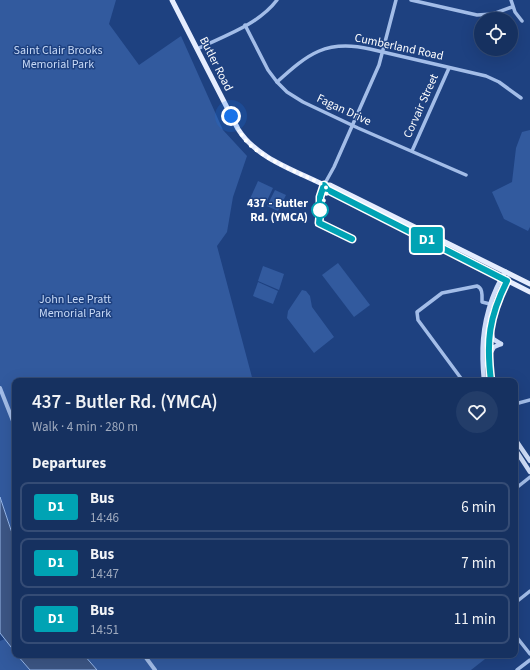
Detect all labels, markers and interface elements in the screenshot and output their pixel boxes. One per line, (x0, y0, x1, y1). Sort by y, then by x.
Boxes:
map controls (474, 12, 518, 56)
button: locate (474, 12, 518, 56)
street label: Cumberland Road (353, 29, 445, 65)
street label: Butler Road (195, 34, 237, 94)
park label: Saint Clair Brooks Memorial Park (14, 42, 102, 73)
street label: Corvair Street (399, 71, 443, 141)
street label: Fagan Drive (314, 90, 374, 130)
your location (221, 106, 241, 126)
place label: 437 - Butler Rd. (YMCA) (247, 195, 308, 226)
marker: 437 - Butler Rd. (YMCA) (311, 201, 329, 219)
line badge: D1 (409, 227, 445, 253)
text: D1 (419, 230, 435, 250)
park label: John Lee Pratt Memorial Park (39, 291, 111, 322)
text: 437 - Butler Rd. (YMCA) (32, 389, 218, 416)
button: heart (456, 391, 498, 433)
text: Walk · 4 min · 280 m (32, 418, 138, 436)
text: Departures (32, 453, 106, 474)
text: Bus (90, 488, 114, 509)
text: D1 (48, 497, 64, 517)
text: 6 min (461, 497, 496, 518)
text: 14:46 (90, 509, 119, 527)
text: Bus (90, 544, 114, 565)
text: D1 (48, 553, 64, 573)
text: 7 min (461, 553, 496, 574)
text: 14:47 (90, 565, 119, 583)
text: Bus (90, 600, 114, 621)
text: D1 (48, 609, 64, 629)
text: 11 min (454, 609, 496, 630)
text: 14:51 (90, 621, 119, 639)

